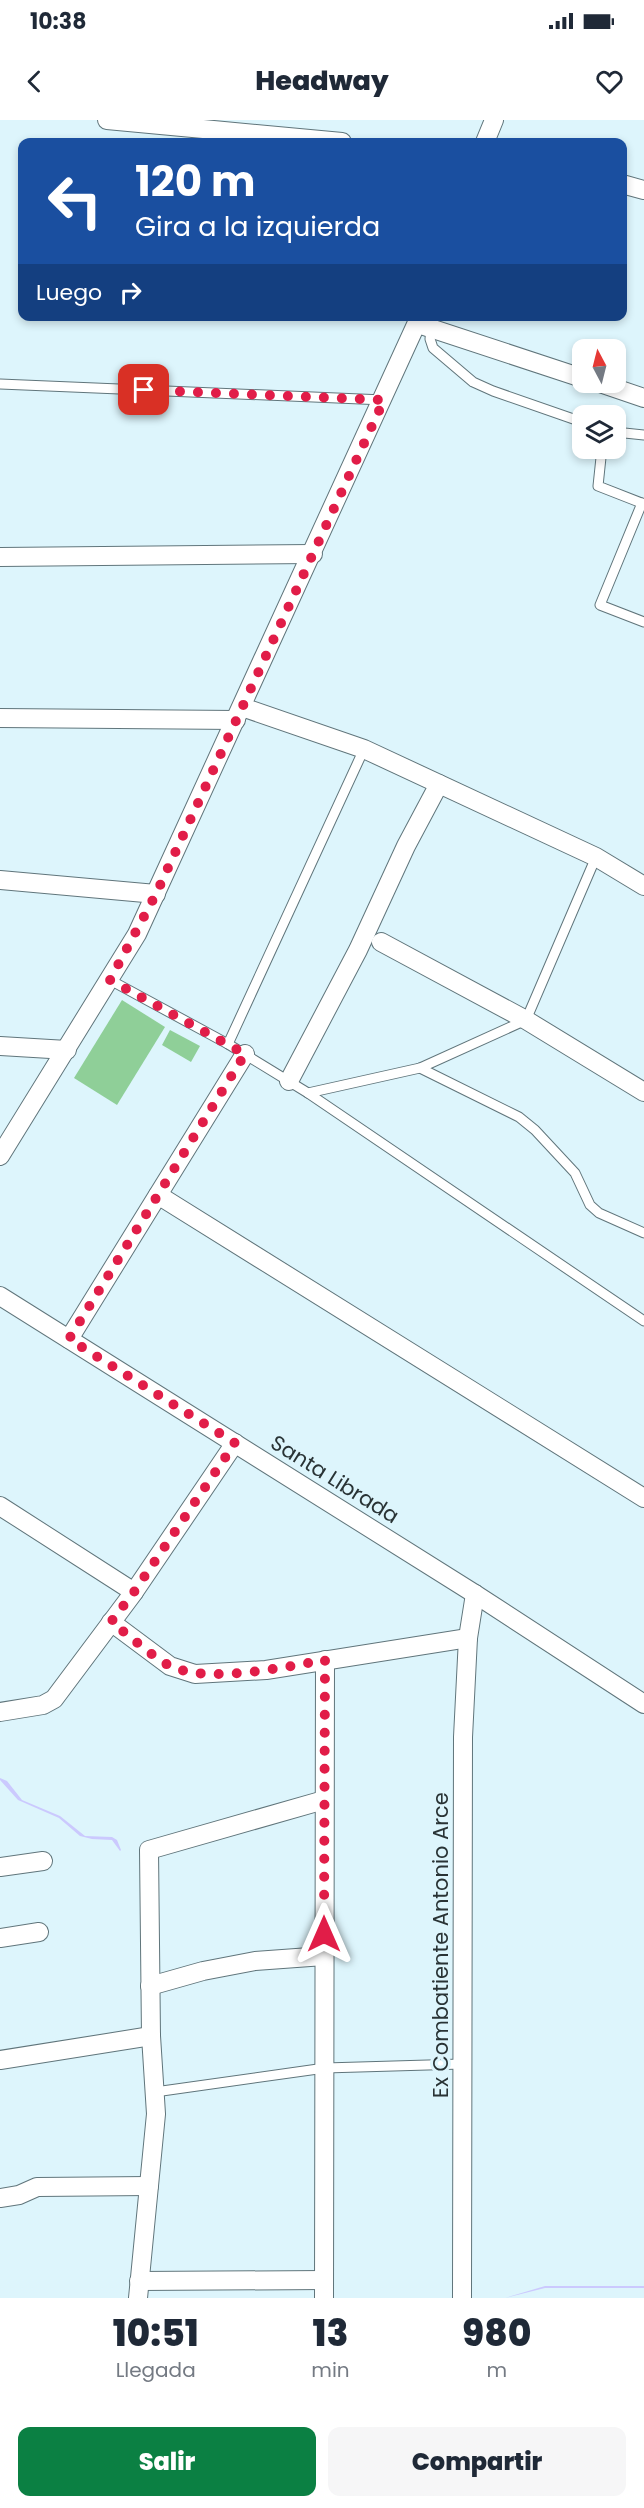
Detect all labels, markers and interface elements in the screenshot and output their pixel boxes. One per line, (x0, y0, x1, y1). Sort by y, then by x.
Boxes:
text: 10:38 (30, 6, 86, 37)
text: Headway (255, 62, 389, 99)
icon: back (18, 65, 51, 98)
icon: heart (593, 65, 626, 98)
text: 120 m (135, 152, 256, 211)
icon: left (36, 162, 114, 240)
text: Gira a la izquierda (135, 208, 380, 245)
icon: right (114, 276, 147, 309)
text: Luego (36, 277, 102, 308)
north arrow (572, 339, 626, 393)
map controls (572, 339, 626, 459)
pin (118, 364, 169, 415)
icon: arrive (127, 373, 160, 406)
button: layers (572, 405, 626, 459)
street label: Santa Librada (265, 1428, 405, 1530)
street label: Ex Combatiente Antonio Arce (426, 1792, 455, 2098)
position arrow (292, 1902, 356, 1966)
text: 10:51 (113, 2308, 199, 2359)
text: 13 (313, 2308, 348, 2359)
text: 980 (462, 2308, 531, 2359)
text: Llegada (116, 2356, 196, 2384)
text: min (311, 2356, 350, 2384)
text: m (487, 2356, 507, 2384)
button: Salir (18, 2427, 316, 2496)
button: Compartir (328, 2427, 626, 2496)

